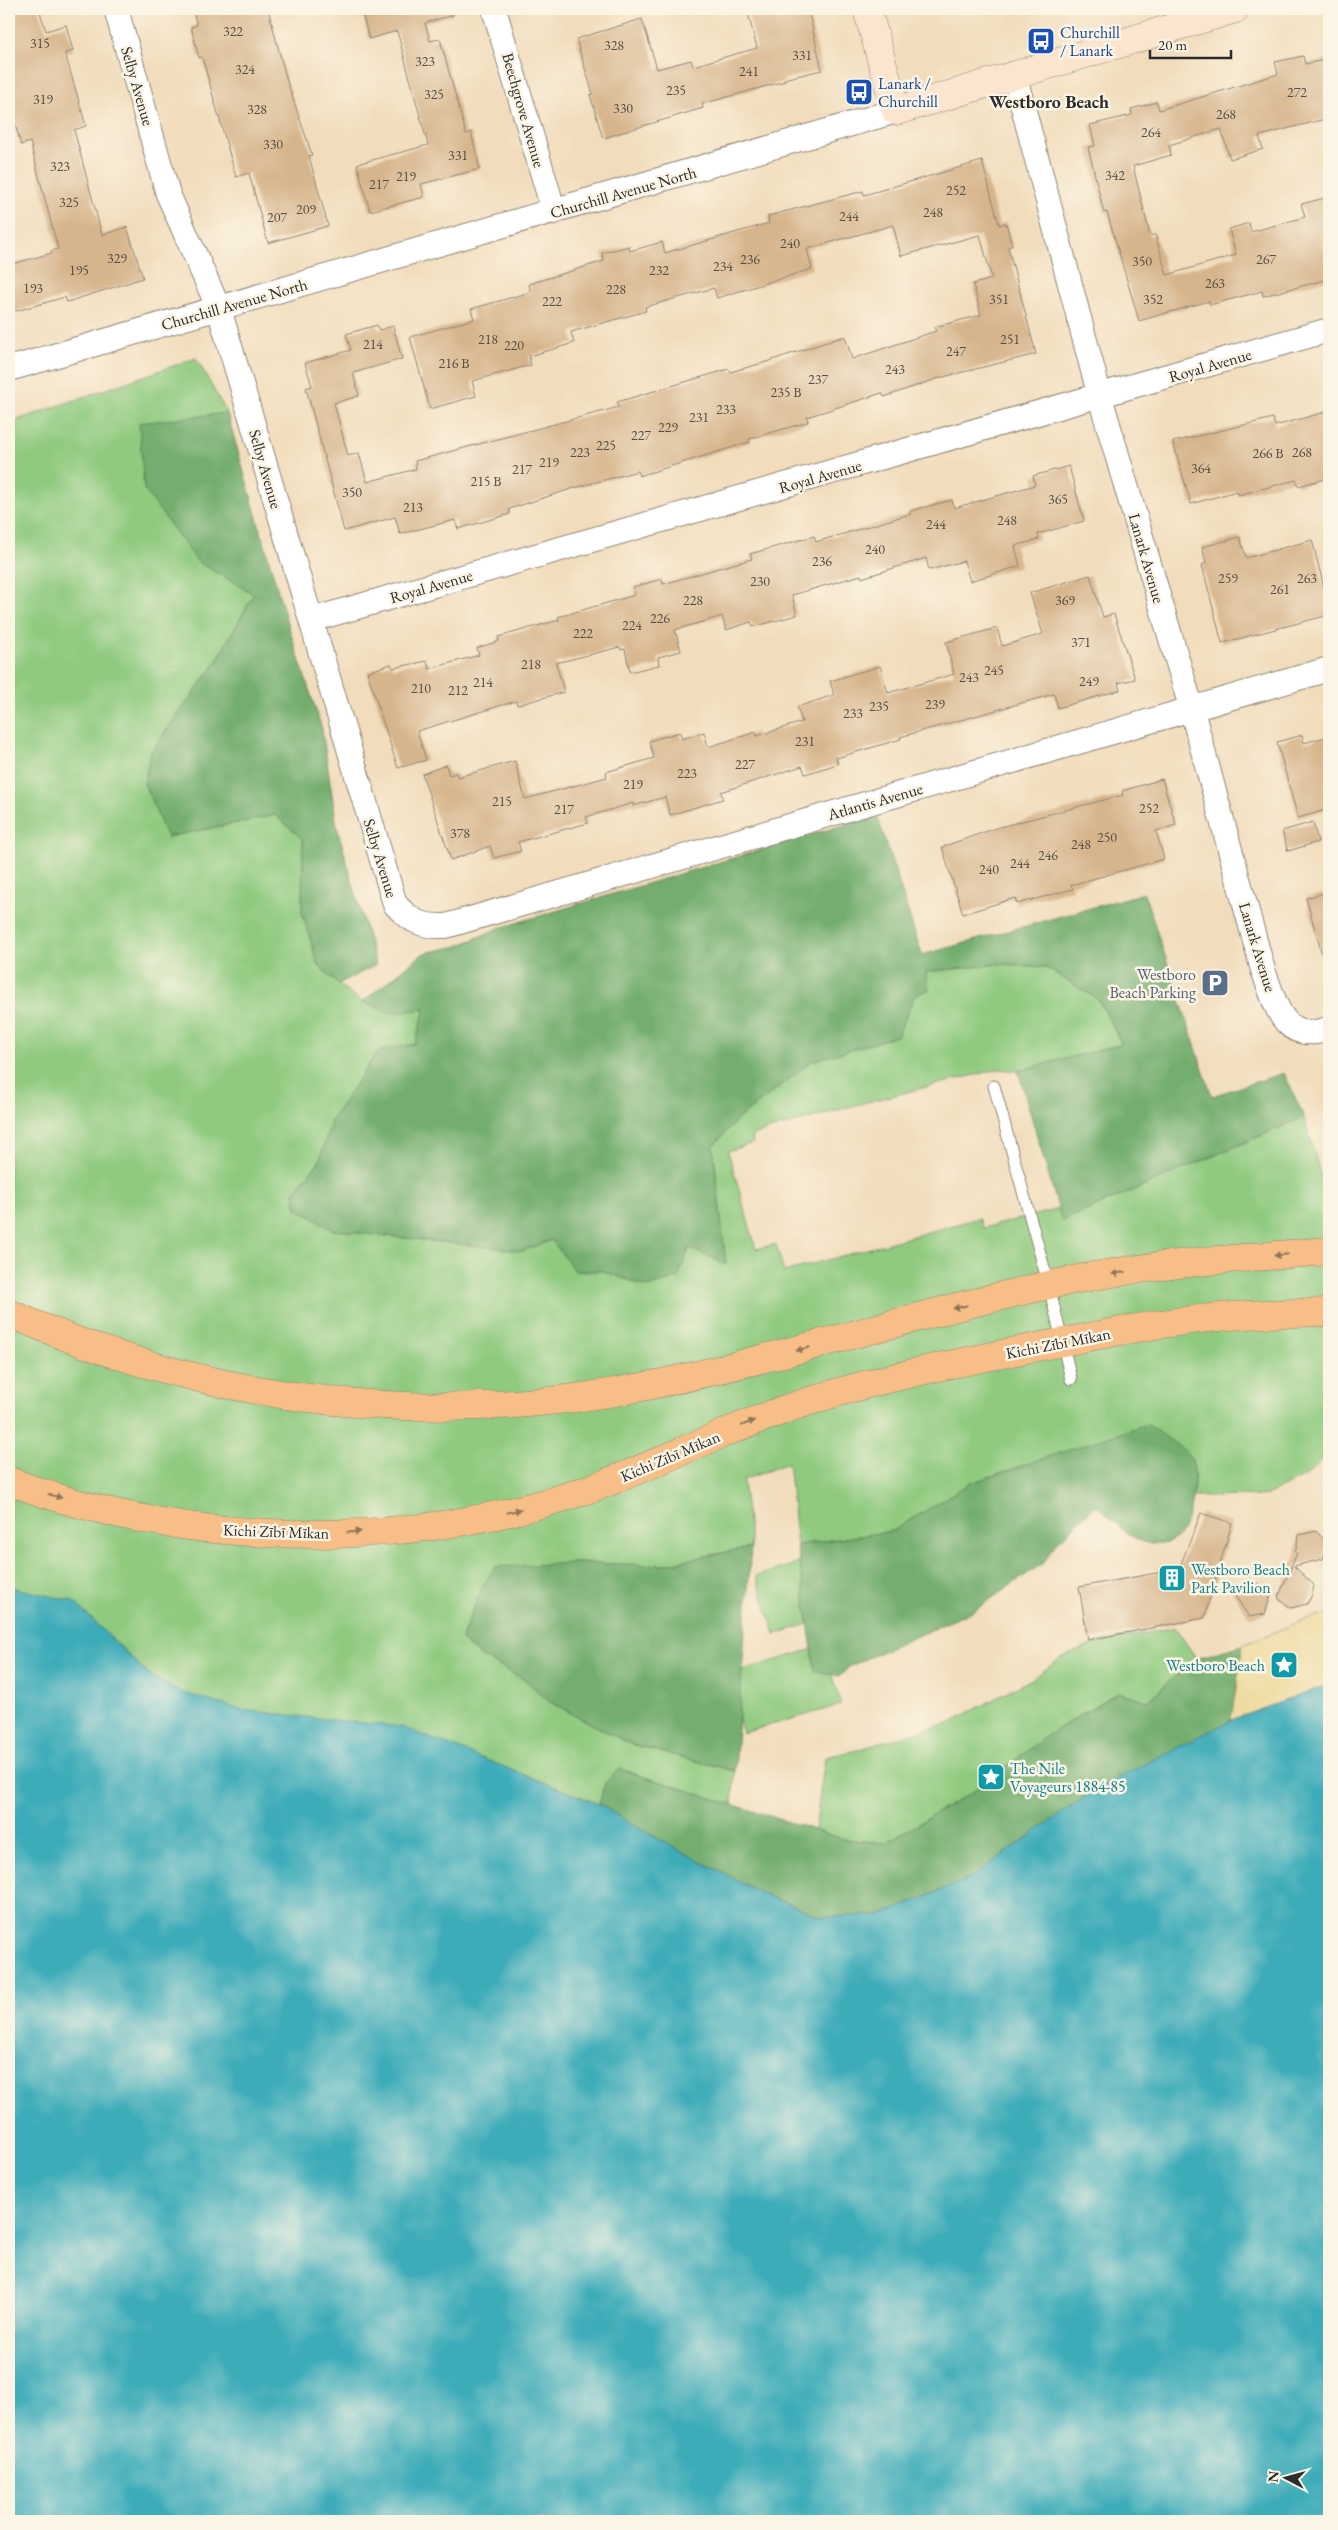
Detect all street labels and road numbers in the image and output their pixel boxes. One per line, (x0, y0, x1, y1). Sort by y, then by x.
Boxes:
street label: Selby Avenue (116, 44, 159, 128)
street label: Beechgrove Avenue (497, 50, 550, 170)
street label: Churchill Avenue North (548, 162, 699, 223)
street label: Churchill Avenue North (159, 274, 310, 335)
street label: Royal Avenue (1166, 344, 1254, 387)
street label: Selby Avenue (244, 427, 287, 511)
street label: Royal Avenue (776, 455, 864, 498)
street label: Lanark Avenue (1124, 511, 1169, 606)
street label: Royal Avenue (387, 565, 475, 608)
street label: Atlantis Avenue (824, 778, 925, 825)
street label: Selby Avenue (359, 816, 402, 900)
street label: Lanark Avenue (1234, 900, 1281, 994)
street label: Kichi Zībī Mīkan (1004, 1323, 1113, 1364)
street label: Kichi Zībī Mīkan (617, 1426, 724, 1487)
street label: Kichi Zībī Mīkan (223, 1519, 330, 1544)

